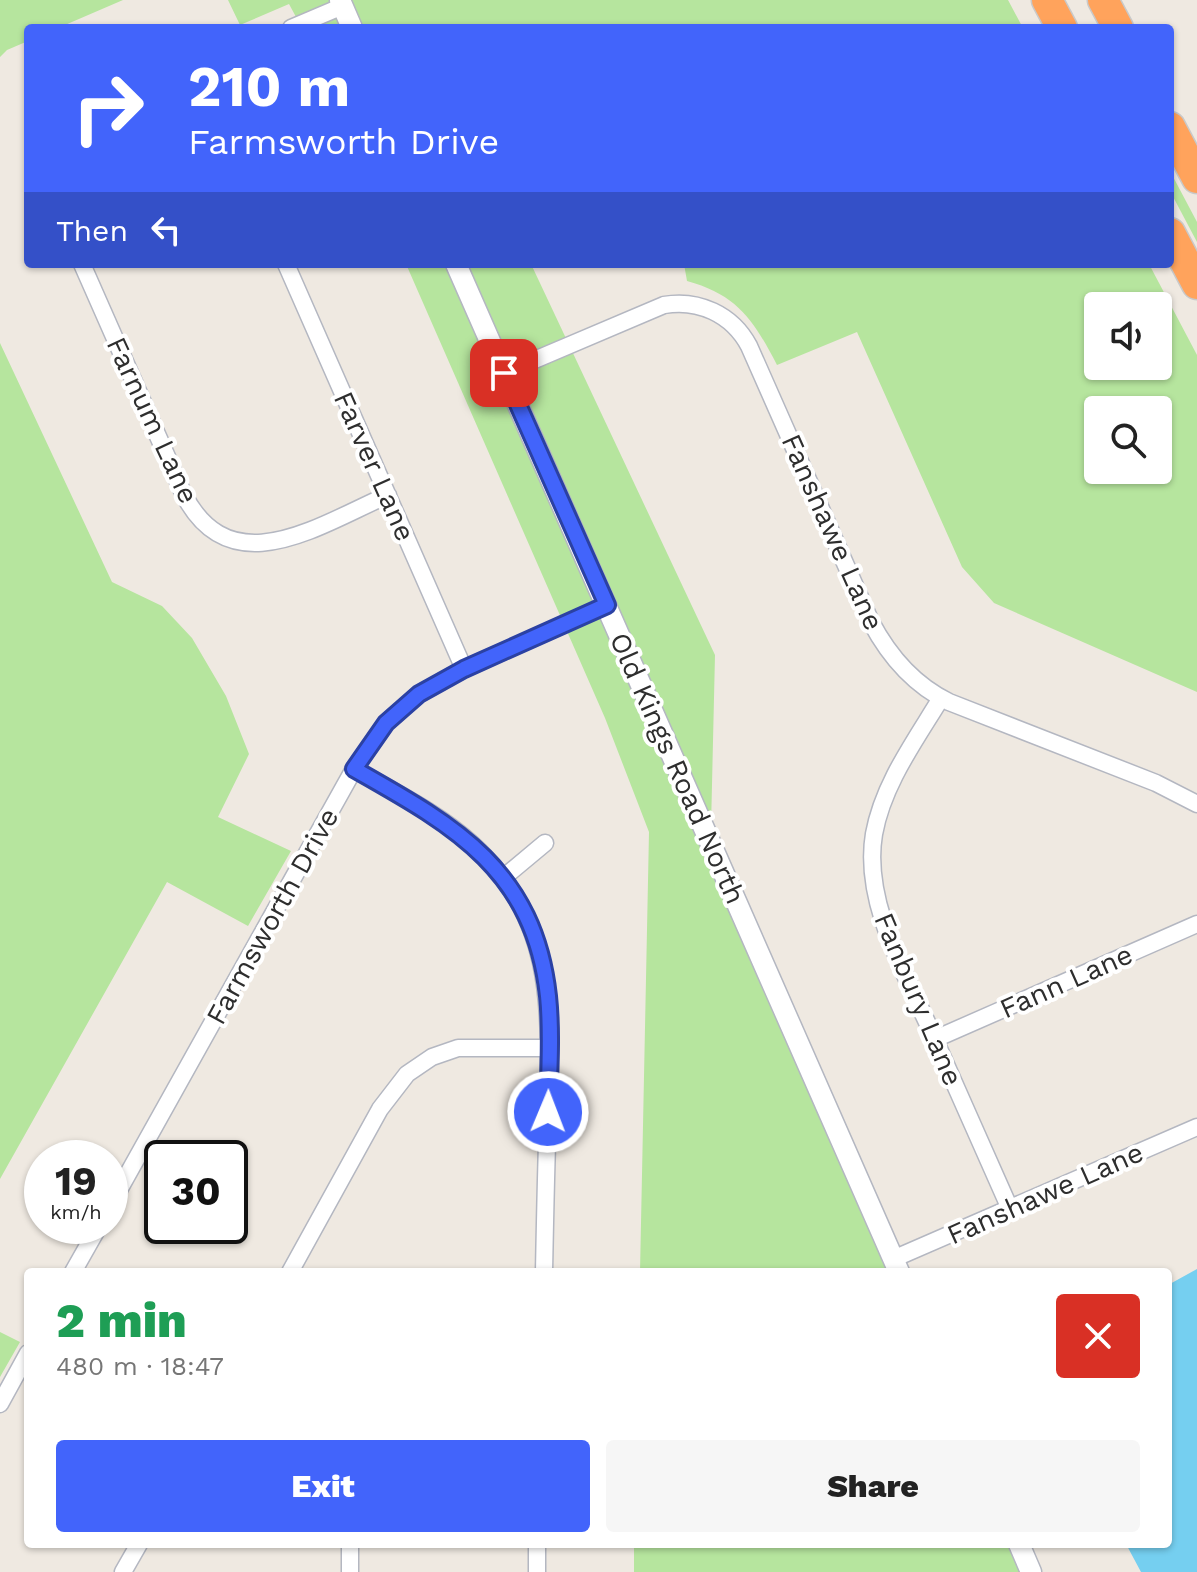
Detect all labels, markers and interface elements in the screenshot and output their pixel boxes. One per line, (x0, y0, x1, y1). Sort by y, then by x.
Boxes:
text: 210 m (188, 54, 350, 120)
icon: right (56, 56, 160, 160)
text: Farmsworth Drive (188, 121, 499, 163)
icon: left (144, 208, 188, 252)
text: Then (56, 213, 128, 248)
map controls (1084, 292, 1172, 484)
button: sound (1084, 292, 1172, 380)
street label: Farnum Lane (100, 332, 206, 509)
pin (470, 339, 538, 407)
icon: arrive (482, 351, 526, 395)
street label: Farver Lane (327, 386, 422, 546)
button: search (1084, 396, 1172, 484)
street label: Fanshawe Lane (775, 429, 891, 635)
street label: Old Kings Road North (603, 627, 752, 909)
street label: Farmsworth Drive (199, 802, 346, 1030)
street label: Fanbury Lane (867, 908, 970, 1091)
street label: Fann Lane (995, 938, 1138, 1025)
position arrow (506, 1070, 590, 1154)
street label: Fanshawe Lane (942, 1135, 1148, 1251)
speed limit sign: 30 (144, 1140, 248, 1244)
text: 19 (55, 1158, 97, 1205)
text: km/h (50, 1200, 102, 1224)
text: 2 min (56, 1292, 187, 1349)
button: close (1056, 1294, 1140, 1378)
text: 480 m · 18:47 (56, 1351, 224, 1381)
button: Exit (56, 1440, 590, 1532)
button: Share (606, 1440, 1140, 1532)

